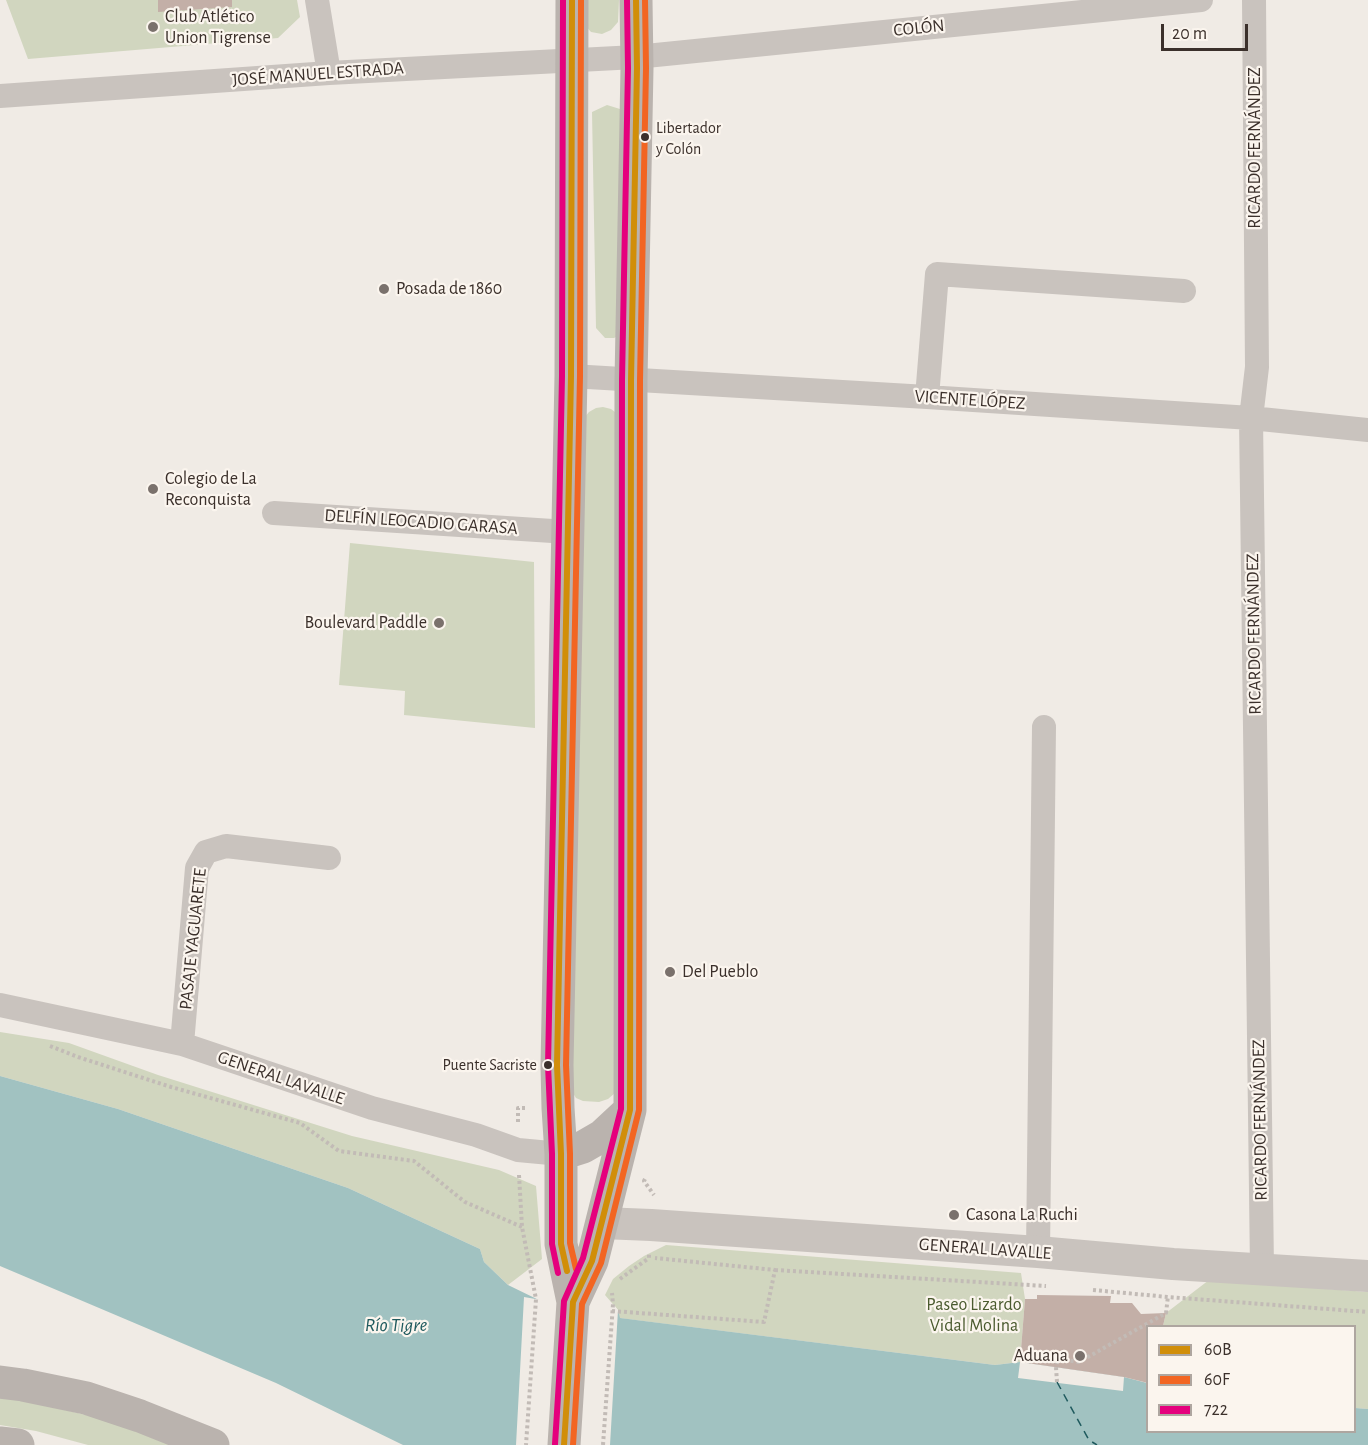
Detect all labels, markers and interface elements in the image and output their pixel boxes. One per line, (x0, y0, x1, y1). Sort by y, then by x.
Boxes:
place label: Club Atlético Union Tigrense (165, 6, 271, 48)
scale bar (1164, 12, 1251, 50)
street label: COLÓN (892, 15, 946, 41)
marker: Club Atlético Union Tigrense (146, 20, 160, 34)
text: 20 m (1172, 25, 1207, 43)
street label: JOSÉ MANUEL ESTRADA (231, 57, 405, 91)
street label: RICARDO FERNÁNDEZ (1244, 67, 1266, 229)
place label: Libertador y Colón (656, 118, 721, 156)
marker: Libertador y Colón (639, 131, 651, 143)
place label: Posada de 1860 (396, 278, 502, 300)
marker: Posada de 1860 (377, 282, 391, 296)
street label: VICENTE LÓPEZ (914, 385, 1026, 415)
place label: Colegio de La Reconquista (165, 468, 257, 510)
marker: Colegio de La Reconquista (146, 482, 160, 496)
street label: DELFÍN LEOCADIO GARASA (324, 504, 518, 540)
street label: RICARDO FERNÁNDEZ (1242, 553, 1266, 715)
place label: Boulevard Paddle (305, 612, 427, 634)
marker: Boulevard Paddle (432, 616, 446, 630)
street label: PASAJE YAGUARETE (175, 867, 211, 1011)
place label: Del Pueblo (682, 961, 758, 983)
marker: Del Pueblo (663, 965, 677, 979)
street label: RICARDO FERNÁNDEZ (1248, 1039, 1272, 1201)
street label: GENERAL LAVALLE (215, 1046, 347, 1110)
place label: Puente Sacriste (442, 1055, 537, 1075)
marker: Puente Sacriste (542, 1059, 554, 1071)
place label: Casona La Ruchi (966, 1204, 1078, 1226)
marker: Casona La Ruchi (947, 1208, 961, 1222)
street label: GENERAL LAVALLE (918, 1234, 1052, 1264)
park label: Paseo Lizardo Vidal Molina (926, 1294, 1022, 1336)
water label: Río Tigre (365, 1313, 427, 1337)
legend (1146, 1325, 1356, 1433)
text: 60B (1204, 1341, 1232, 1359)
place label: Aduana (1014, 1345, 1068, 1367)
marker: Aduana (1073, 1349, 1087, 1363)
text: 60F (1204, 1371, 1230, 1389)
text: 722 (1204, 1401, 1228, 1419)

